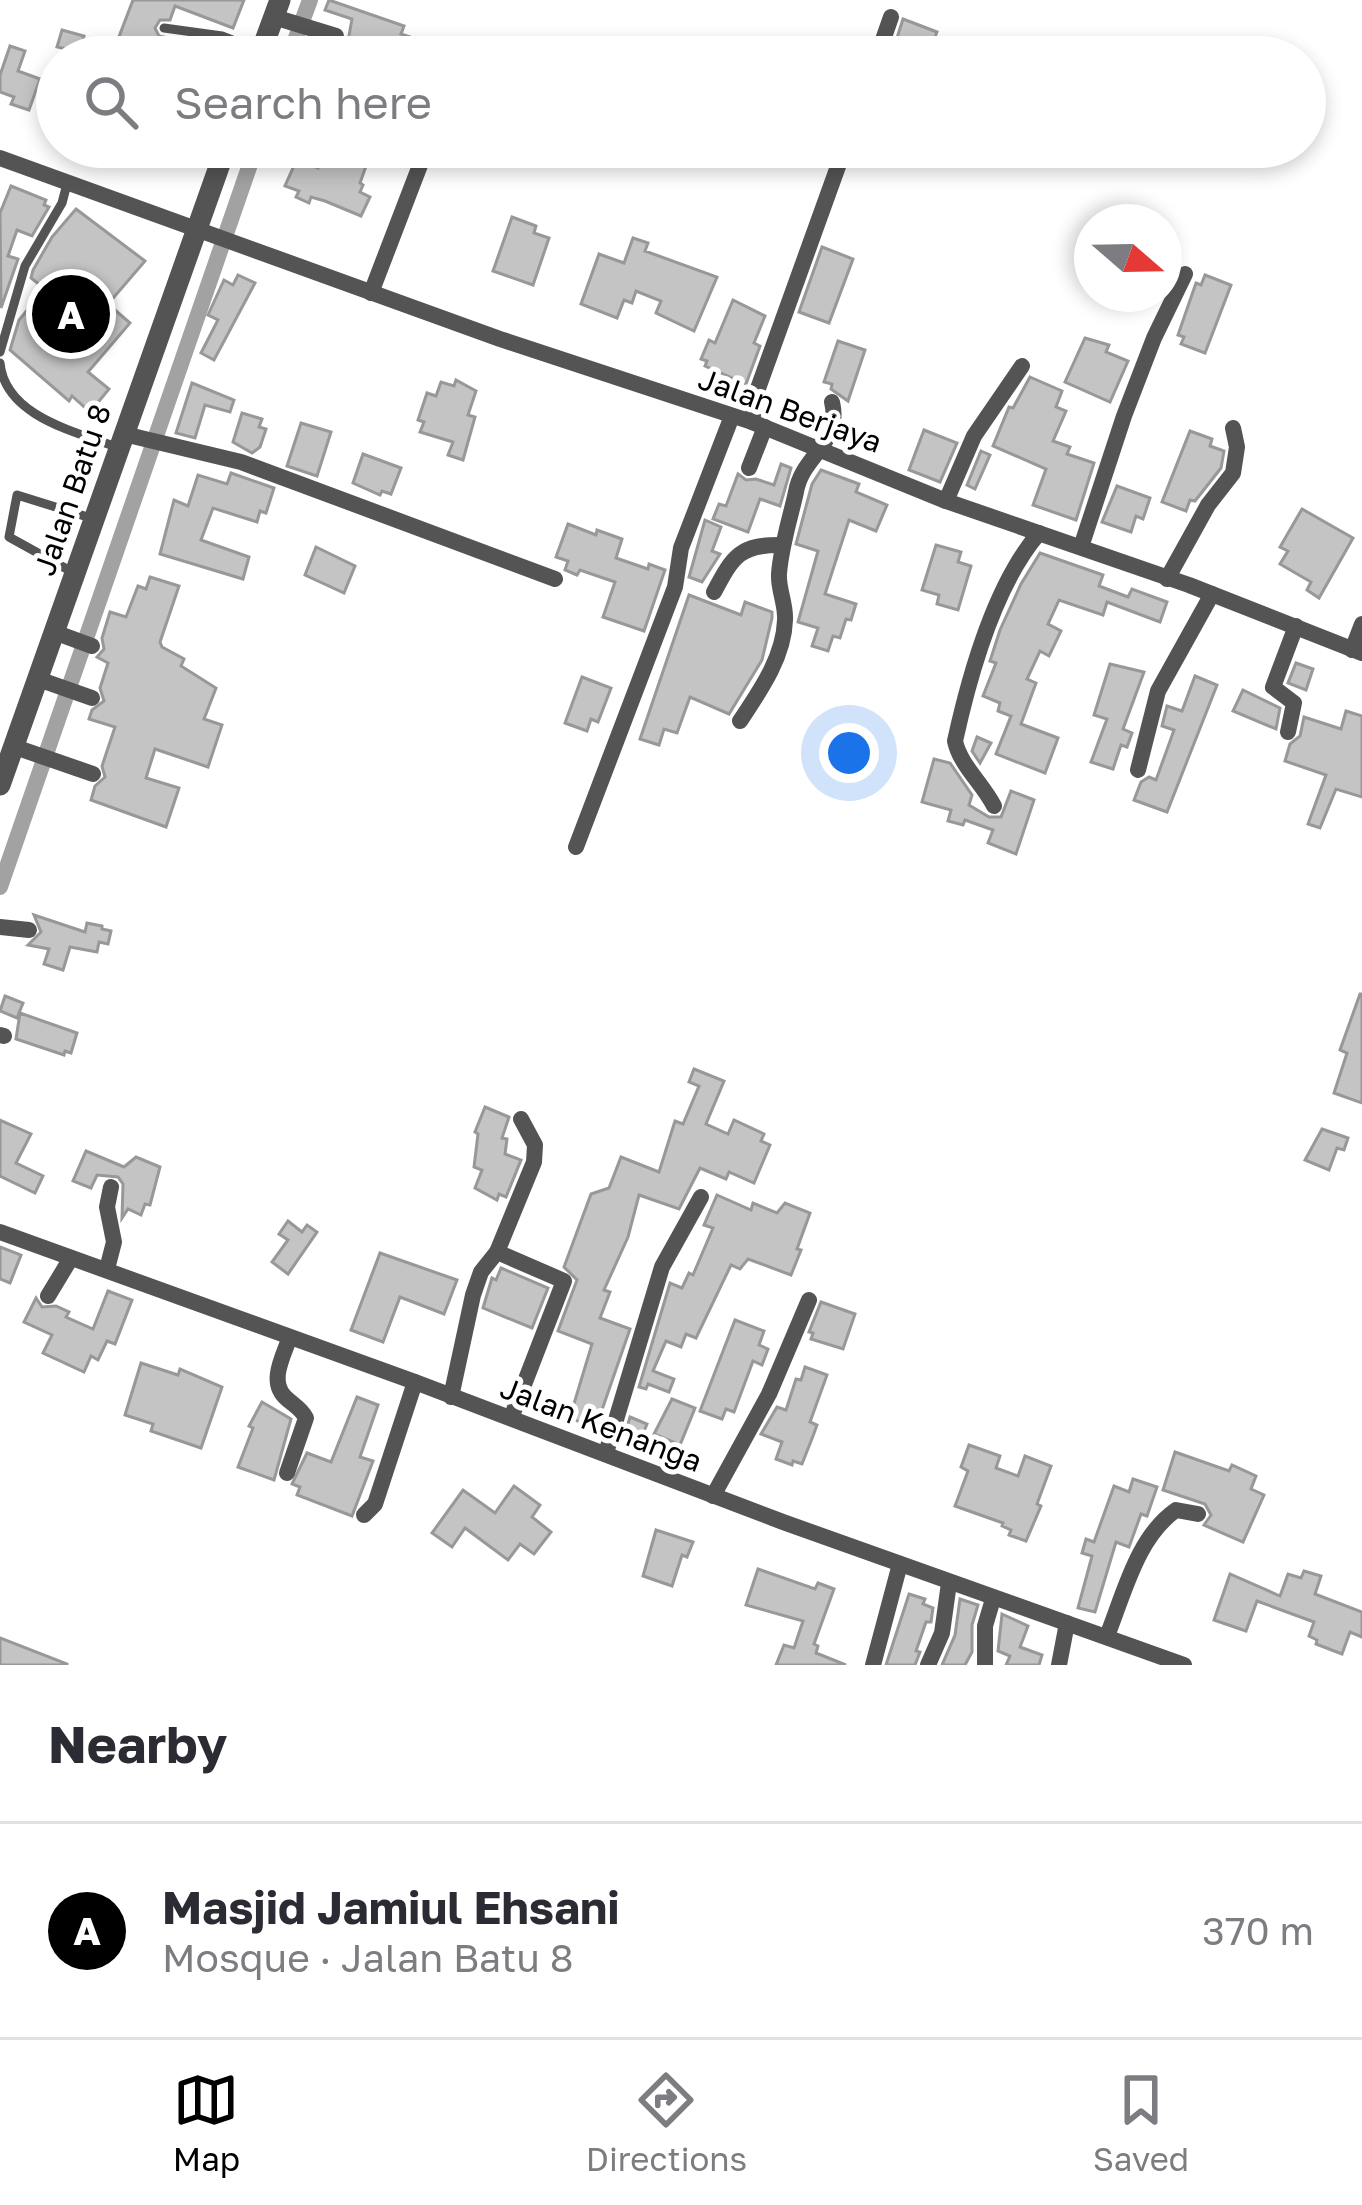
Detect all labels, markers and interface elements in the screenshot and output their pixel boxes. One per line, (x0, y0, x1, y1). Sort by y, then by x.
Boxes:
search box (36, 36, 1326, 168)
icon: search (78, 69, 144, 135)
text: Search here (174, 75, 432, 129)
north arrow (1074, 204, 1182, 312)
pin: A (32, 269, 110, 359)
street label: Jalan Berjaya (694, 360, 887, 460)
street label: Jalan Batu 8 (26, 399, 118, 580)
your location (819, 723, 879, 783)
street label: Jalan Kenanga (496, 1369, 707, 1479)
text: Nearby (48, 1713, 227, 1774)
text: Masjid Jamiul Ehsani (162, 1880, 620, 1934)
text: A (73, 1907, 101, 1954)
text: 370 m (1202, 1907, 1314, 1954)
text: Mosque · Jalan Batu 8 (162, 1934, 573, 1981)
tab: Map (173, 2067, 240, 2178)
tab: Directions (586, 2067, 747, 2178)
tab: Saved (1093, 2067, 1189, 2178)

